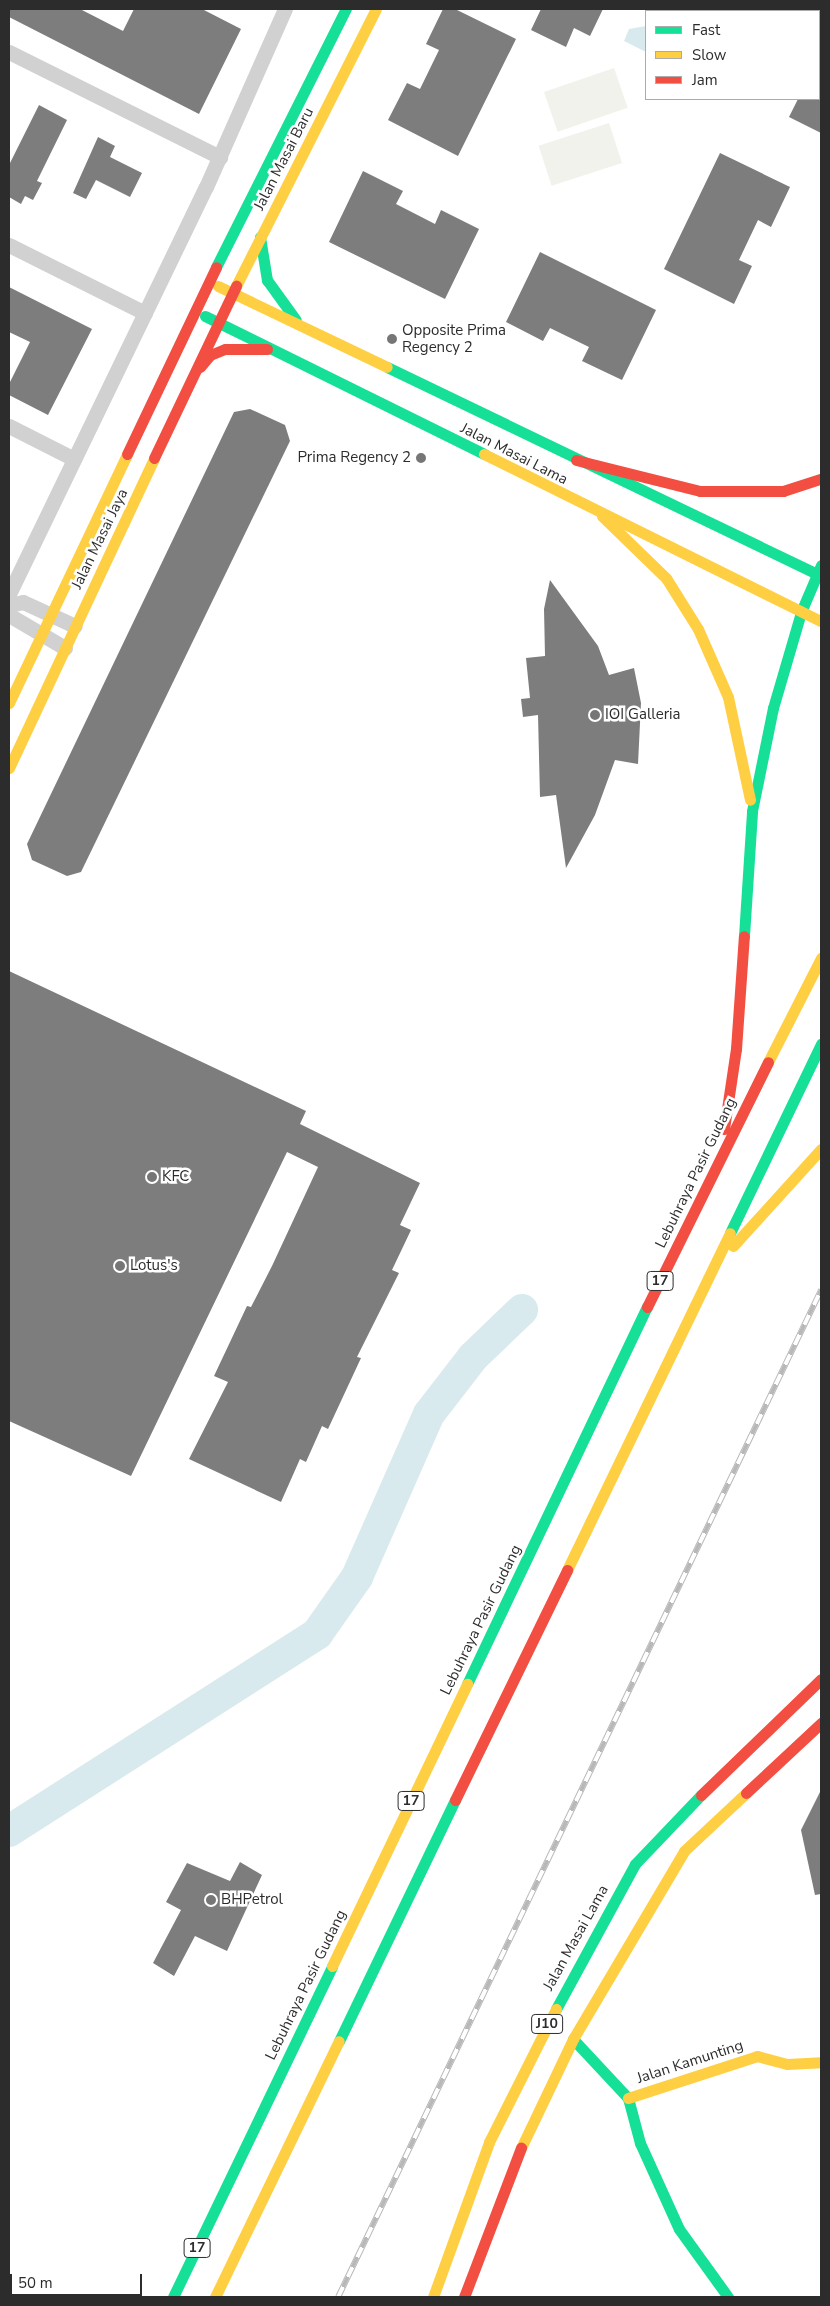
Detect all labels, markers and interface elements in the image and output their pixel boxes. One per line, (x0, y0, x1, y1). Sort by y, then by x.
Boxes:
legend (645, 10, 820, 100)
text: Fast (692, 20, 720, 40)
text: Slow (692, 45, 726, 65)
text: Jam (692, 70, 718, 90)
street label: Jalan Masai Baru (250, 105, 318, 213)
place label: Opposite Prima Regency 2 (402, 321, 506, 356)
marker: Opposite Prima Regency 2 (386, 333, 398, 345)
street label: Jalan Masai Lama (457, 419, 571, 489)
place label: Prima Regency 2 (297, 449, 411, 467)
marker: Prima Regency 2 (415, 452, 427, 464)
street label: Jalan Masai Jaya (68, 486, 132, 592)
place label: IOI Galleria (605, 706, 680, 724)
marker: IOI Galleria (589, 709, 601, 721)
street label: Lebuhraya Pasir Gudang (652, 1095, 740, 1251)
place label: KFC (162, 1168, 189, 1186)
marker: KFC (146, 1171, 158, 1183)
place label: Lotus's (130, 1257, 178, 1275)
marker: Lotus's (114, 1260, 126, 1272)
road number: 17 (646, 1270, 674, 1292)
street label: Lebuhraya Pasir Gudang (437, 1542, 525, 1698)
road number: 17 (397, 1790, 425, 1812)
street label: Jalan Masai Lama (540, 1882, 612, 1994)
place label: BHPetrol (221, 1891, 283, 1909)
marker: BHPetrol (205, 1894, 217, 1906)
street label: Lebuhraya Pasir Gudang (262, 1907, 350, 2063)
road number: J10 (531, 2012, 563, 2036)
street label: Jalan Kamunting (635, 2036, 745, 2088)
road number: 17 (183, 2236, 211, 2260)
scale bar (12, 2264, 145, 2296)
text: 50 m (18, 2273, 53, 2293)

